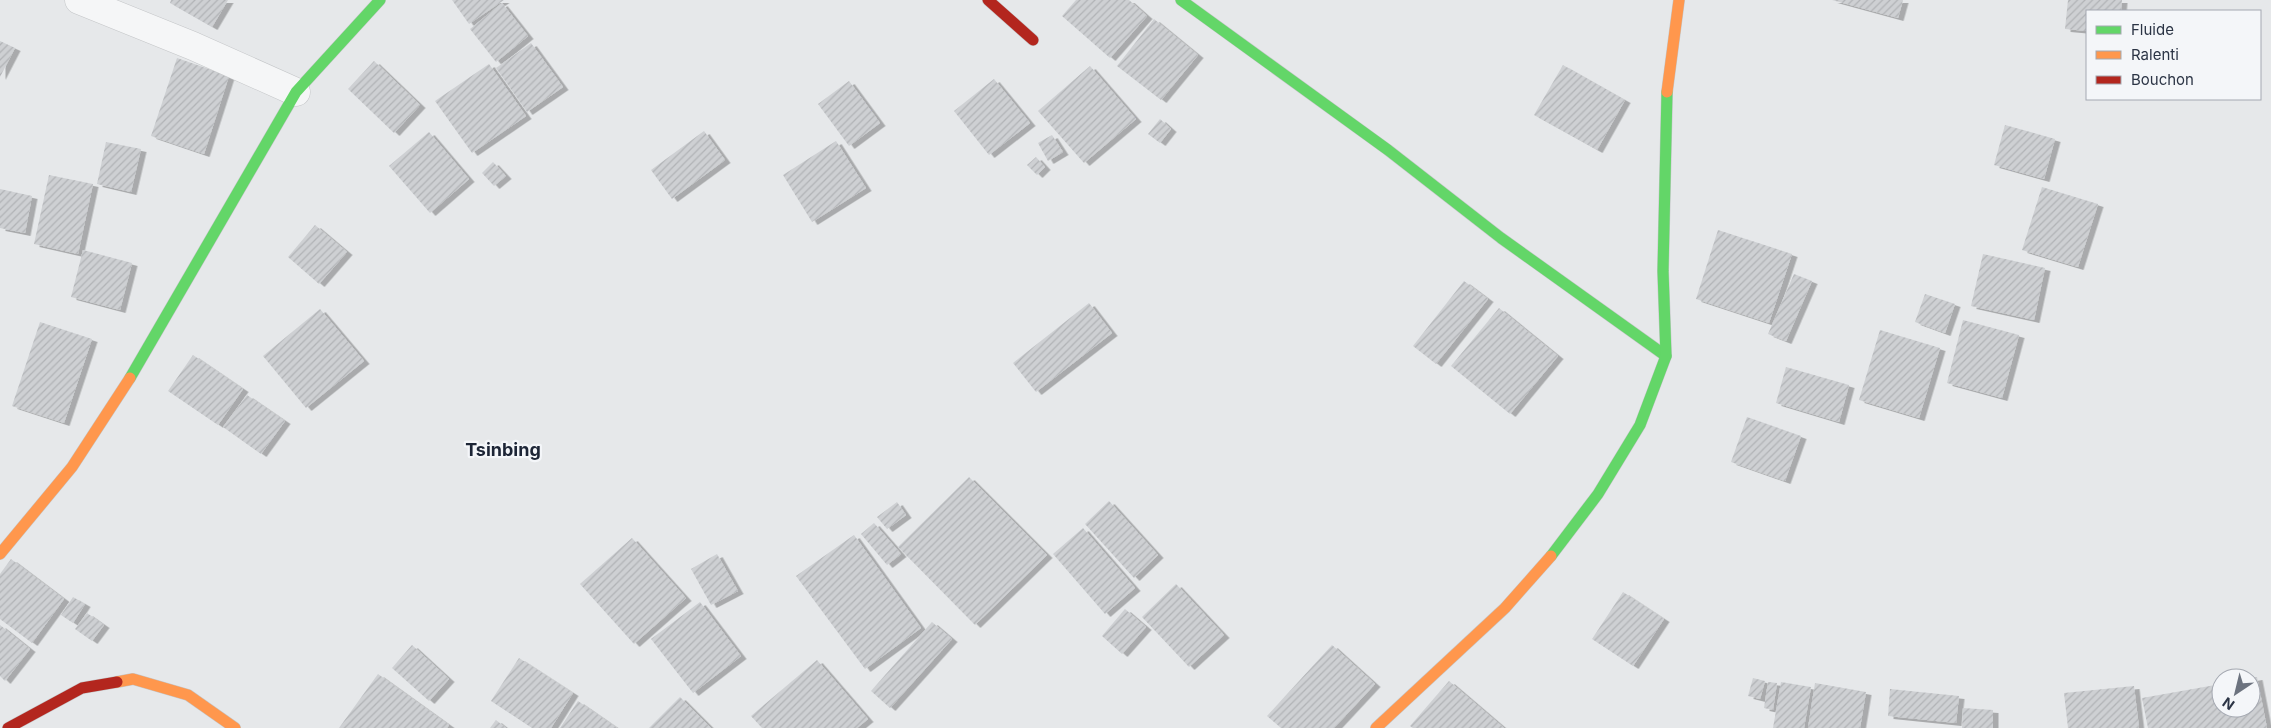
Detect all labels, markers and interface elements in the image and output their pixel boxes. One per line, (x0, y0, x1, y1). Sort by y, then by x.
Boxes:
legend (2086, 10, 2261, 100)
text: Fluide (2131, 20, 2174, 39)
text: Ralenti (2131, 45, 2179, 64)
text: Bouchon (2131, 70, 2194, 89)
district label: Tsinbing (465, 439, 541, 460)
north arrow (2211, 668, 2261, 718)
text: N (2219, 694, 2238, 714)

